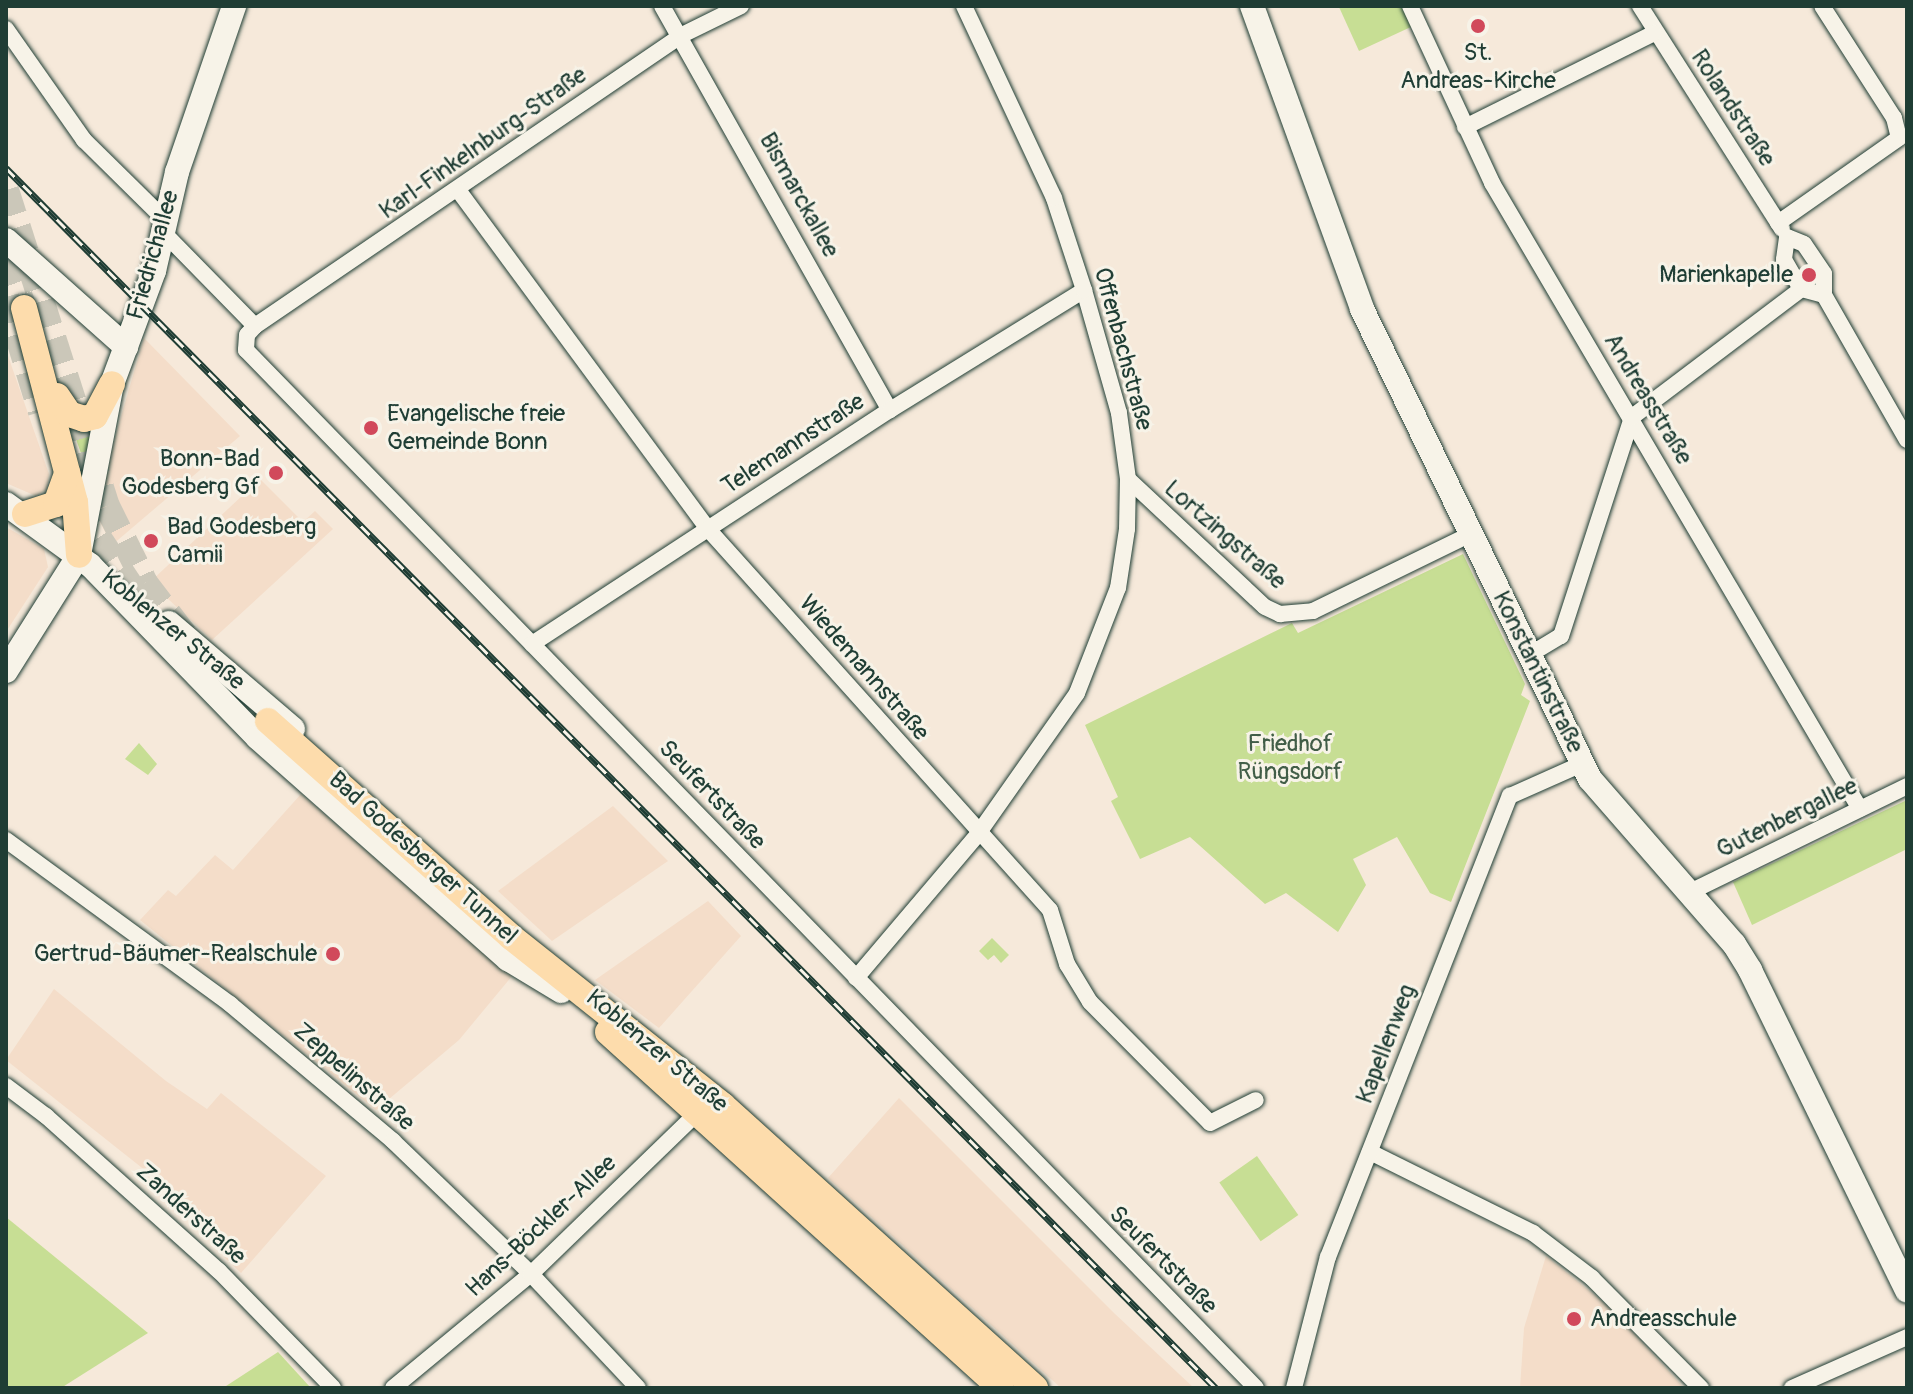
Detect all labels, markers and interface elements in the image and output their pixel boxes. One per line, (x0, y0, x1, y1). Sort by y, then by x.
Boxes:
marker: St. Andreas-Kirche (1469, 17, 1487, 35)
place label: St. Andreas-Kirche (1400, 39, 1556, 95)
street label: Rolandstraße (1685, 44, 1781, 172)
street label: Karl-Finkelnburg-Straße (374, 61, 592, 225)
street label: Bismarckallee (753, 128, 845, 262)
street label: Friedrichallee (121, 187, 185, 323)
place label: Marienkapelle (1659, 261, 1793, 289)
street label: Offenbachstraße (1087, 264, 1159, 434)
marker: Marienkapelle (1800, 266, 1818, 284)
street label: Andreasstraße (1598, 328, 1698, 470)
street label: Telemannstraße (716, 387, 870, 501)
place label: Evangelische freie Gemeinde Bonn (387, 400, 565, 456)
marker: Evangelische freie Gemeinde Bonn (362, 419, 380, 437)
place label: Bonn-Bad Godesberg Gf (121, 445, 260, 501)
marker: Bonn-Bad Godesberg Gf (267, 464, 285, 482)
street label: Lortzingstraße (1158, 474, 1292, 596)
place label: Bad Godesberg Camii (167, 513, 316, 569)
marker: Bad Godesberg Camii (142, 532, 160, 550)
street label: Koblenzer Straße (95, 563, 251, 697)
street label: Konstantinstraße (1486, 586, 1590, 758)
street label: Wiedemannstraße (793, 589, 935, 747)
park label: Friedhof Rüngsdorf (1237, 730, 1343, 786)
street label: Seufertstraße (653, 734, 771, 856)
street label: Bad Godesberger Tunnel (323, 766, 523, 950)
street label: Gutenbergallee (1712, 772, 1862, 864)
place label: Gertrud-Bäumer-Realschule (34, 940, 317, 968)
marker: Gertrud-Bäumer-Realschule (324, 945, 342, 963)
street label: Kapellenweg (1350, 980, 1422, 1108)
street label: Koblenzer Straße (580, 983, 734, 1119)
street label: Zeppelinstraße (288, 1017, 420, 1137)
street label: Hans-Böckler-Allee (460, 1149, 622, 1303)
street label: Zanderstraße (130, 1157, 252, 1271)
street label: Seufertstraße (1103, 1200, 1223, 1320)
place label: Andreasschule (1590, 1305, 1737, 1333)
marker: Andreasschule (1565, 1310, 1583, 1328)

